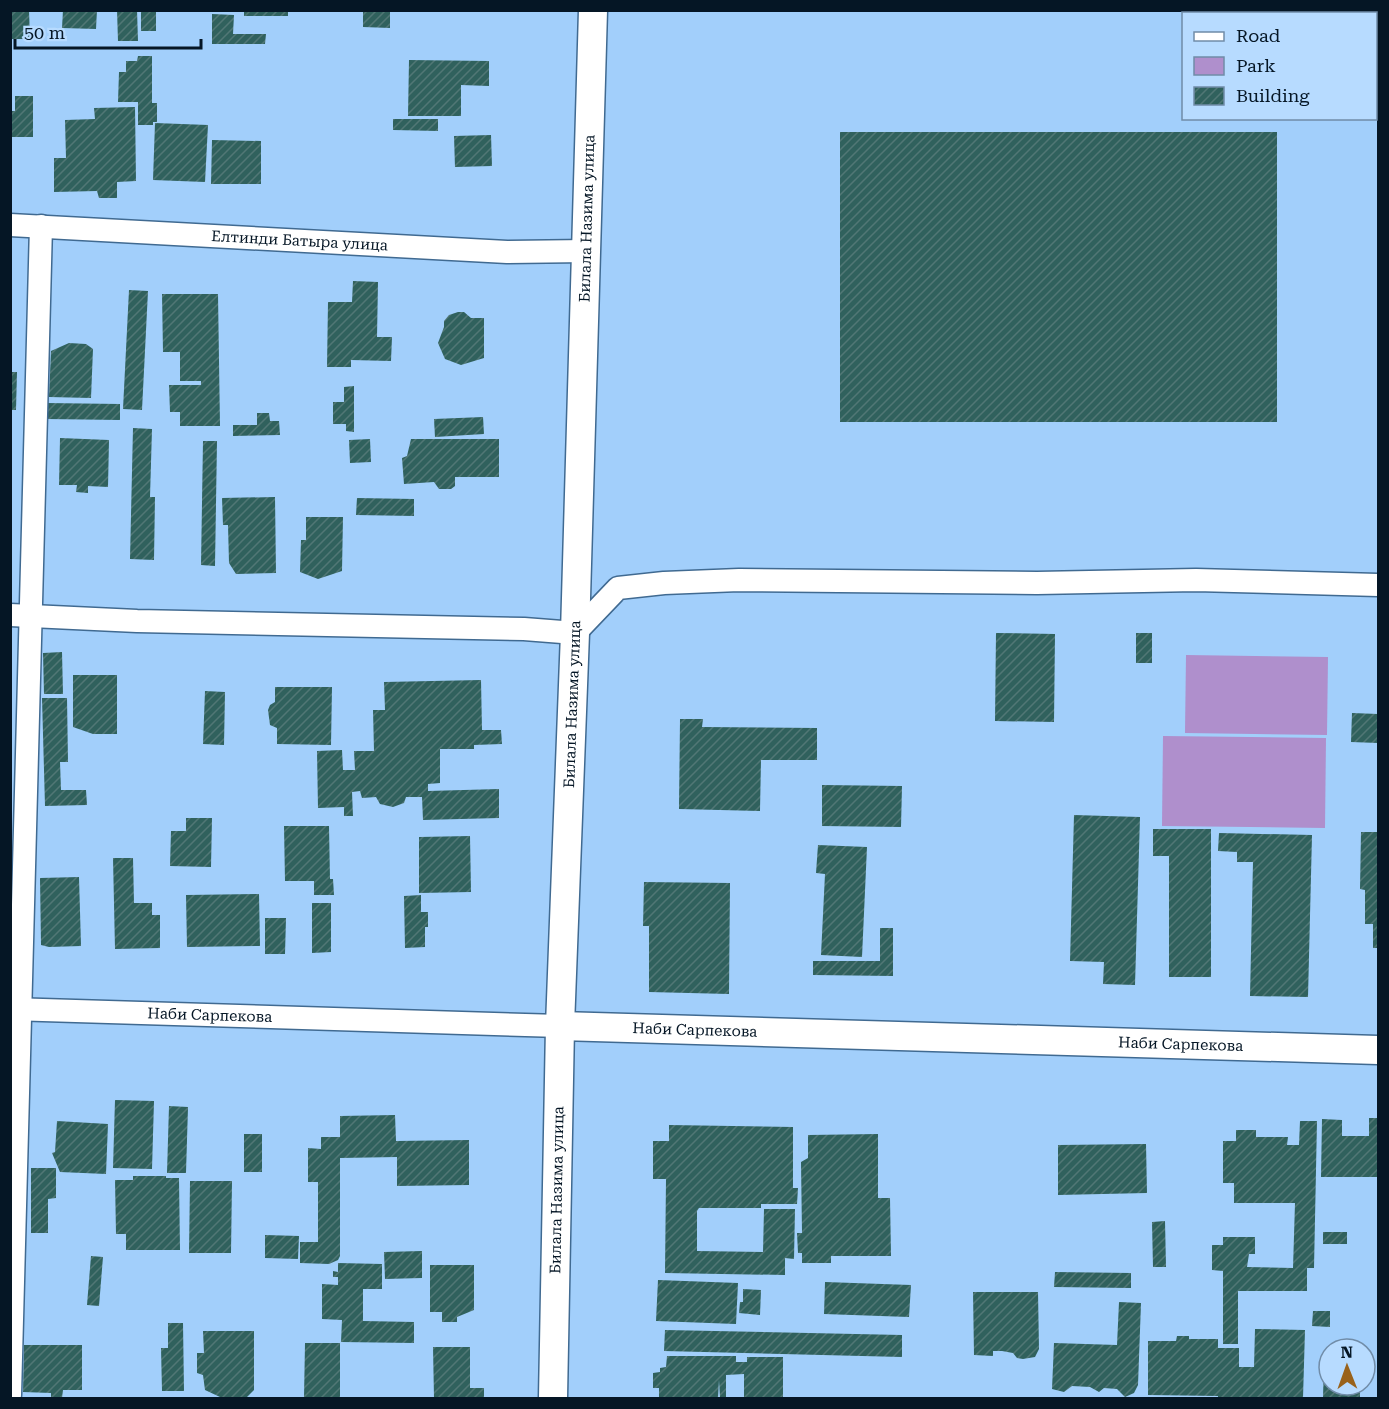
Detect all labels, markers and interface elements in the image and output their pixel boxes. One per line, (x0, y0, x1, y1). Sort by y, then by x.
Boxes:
scale bar (15, 12, 201, 50)
legend (1182, 12, 1377, 120)
text: 50 m (24, 22, 65, 43)
text: Road (1236, 25, 1281, 46)
text: Park (1236, 55, 1276, 76)
text: Building (1236, 85, 1310, 106)
street label: Билала Назима улица (576, 134, 598, 303)
street label: Елтинди Батыра улица (211, 227, 388, 255)
street label: Билала Назима улица (560, 620, 584, 788)
street label: Наби Сарпекова (147, 1004, 273, 1026)
street label: Наби Сарпекова (632, 1019, 758, 1041)
street label: Наби Сарпекова (1118, 1033, 1243, 1055)
street label: Билала Назима улица (546, 1106, 567, 1274)
north arrow (1317, 1337, 1377, 1397)
text: N (1340, 1343, 1353, 1362)

